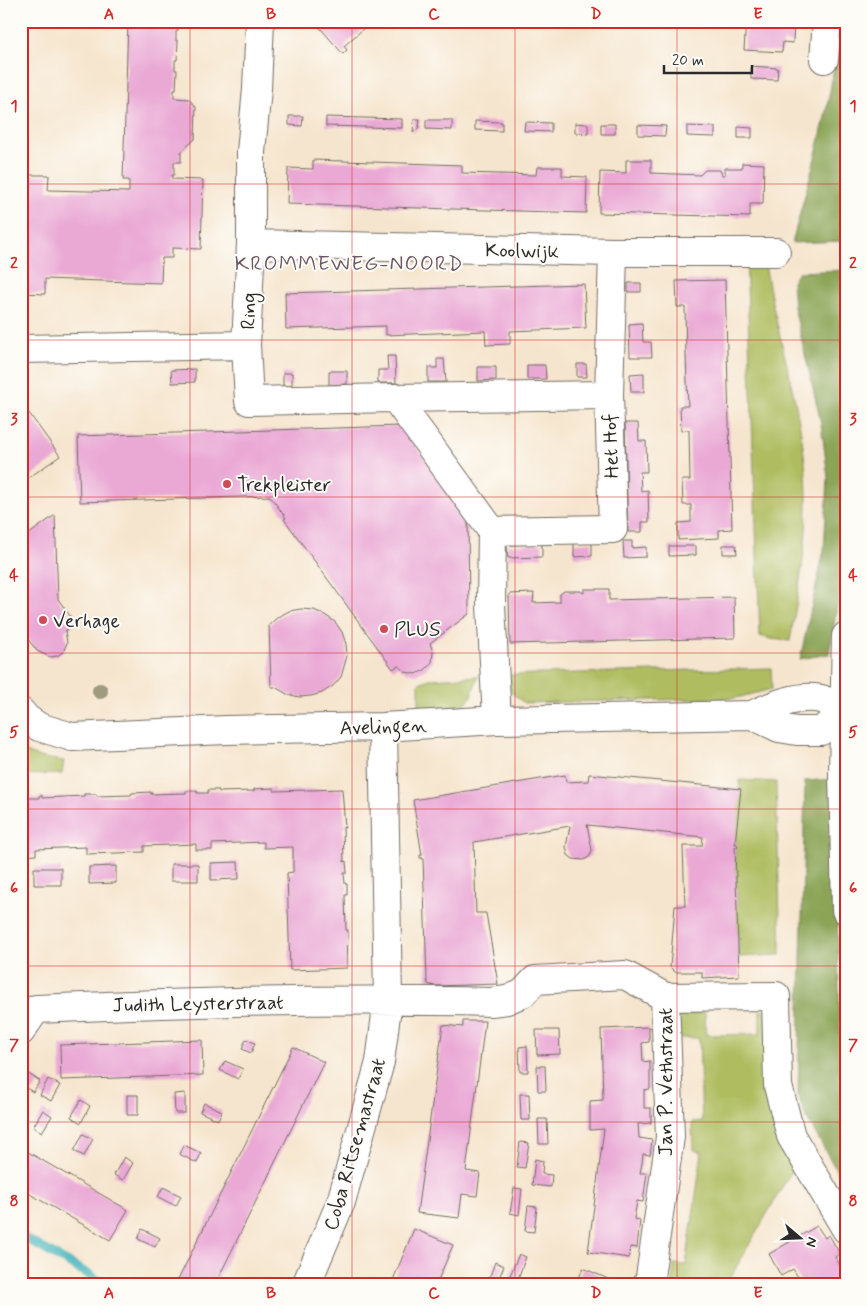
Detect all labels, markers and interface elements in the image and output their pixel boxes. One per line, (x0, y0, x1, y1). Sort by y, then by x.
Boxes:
text: A (104, 4, 114, 25)
text: B (266, 4, 276, 25)
text: C (428, 4, 440, 25)
text: D (590, 4, 602, 25)
text: E (753, 4, 763, 25)
scale bar (664, 42, 752, 74)
text: 20 m (672, 51, 704, 71)
text: 1 (10, 96, 18, 117)
text: 1 (849, 96, 857, 117)
street label: Koolwijk (485, 237, 559, 266)
district label: KROMMEWEG-NOORD (234, 250, 464, 278)
text: 2 (10, 253, 18, 274)
text: 2 (849, 253, 857, 274)
street label: Ring (235, 292, 265, 330)
text: 3 (10, 409, 18, 430)
text: 3 (849, 409, 857, 430)
street label: Het Hof (597, 413, 626, 479)
place label: Trekpleister (237, 472, 331, 499)
marker: Trekpleister (221, 478, 233, 490)
text: 4 (9, 565, 19, 586)
text: 4 (848, 565, 858, 586)
place label: Verhage (53, 608, 120, 635)
marker: Verhage (37, 614, 49, 626)
place label: PLUS (394, 617, 441, 644)
marker: PLUS (378, 623, 390, 635)
street label: Avelingen (339, 712, 427, 745)
text: 5 (9, 722, 19, 743)
text: 5 (848, 722, 858, 743)
text: 6 (10, 878, 18, 899)
text: 6 (849, 878, 857, 899)
street label: Judith Leysterstraat (112, 990, 284, 1019)
street label: Jan P. Vethstraat (653, 1008, 680, 1156)
text: 7 (9, 1035, 19, 1056)
text: 7 (848, 1035, 858, 1056)
street label: Coba Ritsemastraat (318, 1055, 393, 1234)
text: 8 (9, 1191, 19, 1212)
text: 8 (848, 1191, 858, 1212)
north arrow (774, 1214, 824, 1264)
text: N (801, 1235, 821, 1249)
text: A (104, 1283, 114, 1304)
text: B (266, 1283, 276, 1304)
text: C (428, 1283, 440, 1304)
text: D (590, 1283, 602, 1304)
text: E (753, 1283, 763, 1304)

